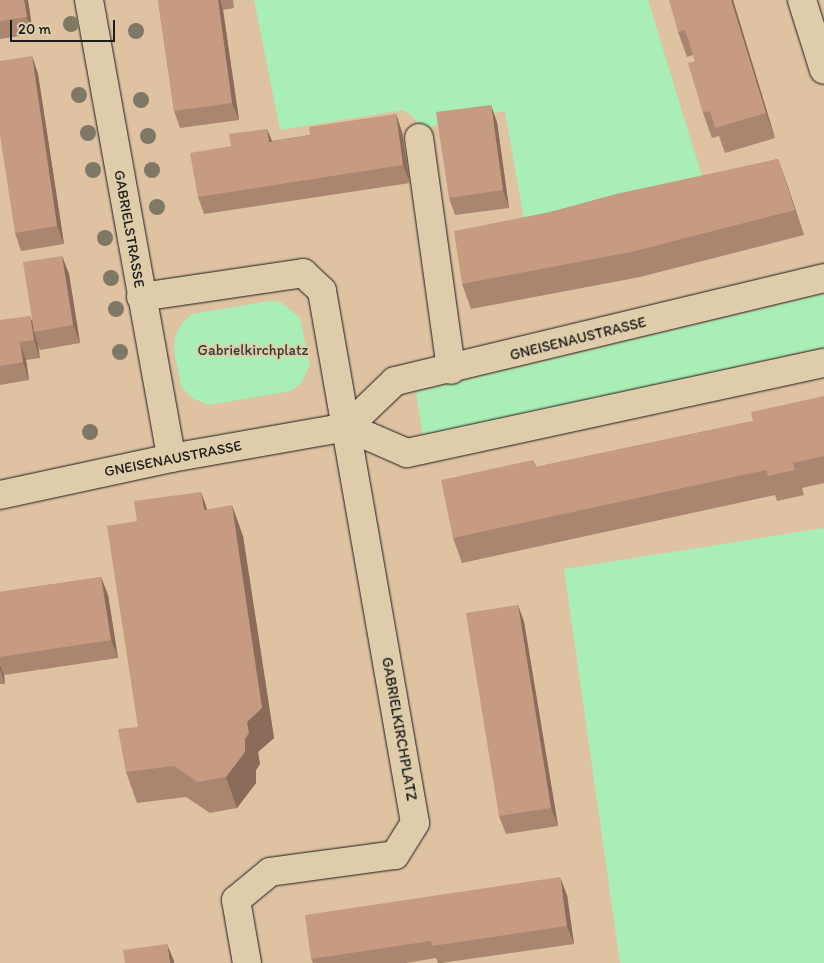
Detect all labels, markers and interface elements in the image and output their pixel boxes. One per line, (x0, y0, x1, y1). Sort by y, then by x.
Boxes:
scale bar (12, 10, 118, 42)
text: 20 m (18, 20, 51, 38)
street label: GABRIELSTRASSE (110, 169, 148, 289)
street label: GNEISENAUSTRASSE (508, 313, 648, 365)
park label: Gabrielkirchplatz (198, 342, 308, 360)
street label: GNEISENAUSTRASSE (103, 437, 243, 481)
street label: GABRIELKIRCHPLATZ (378, 656, 420, 802)

